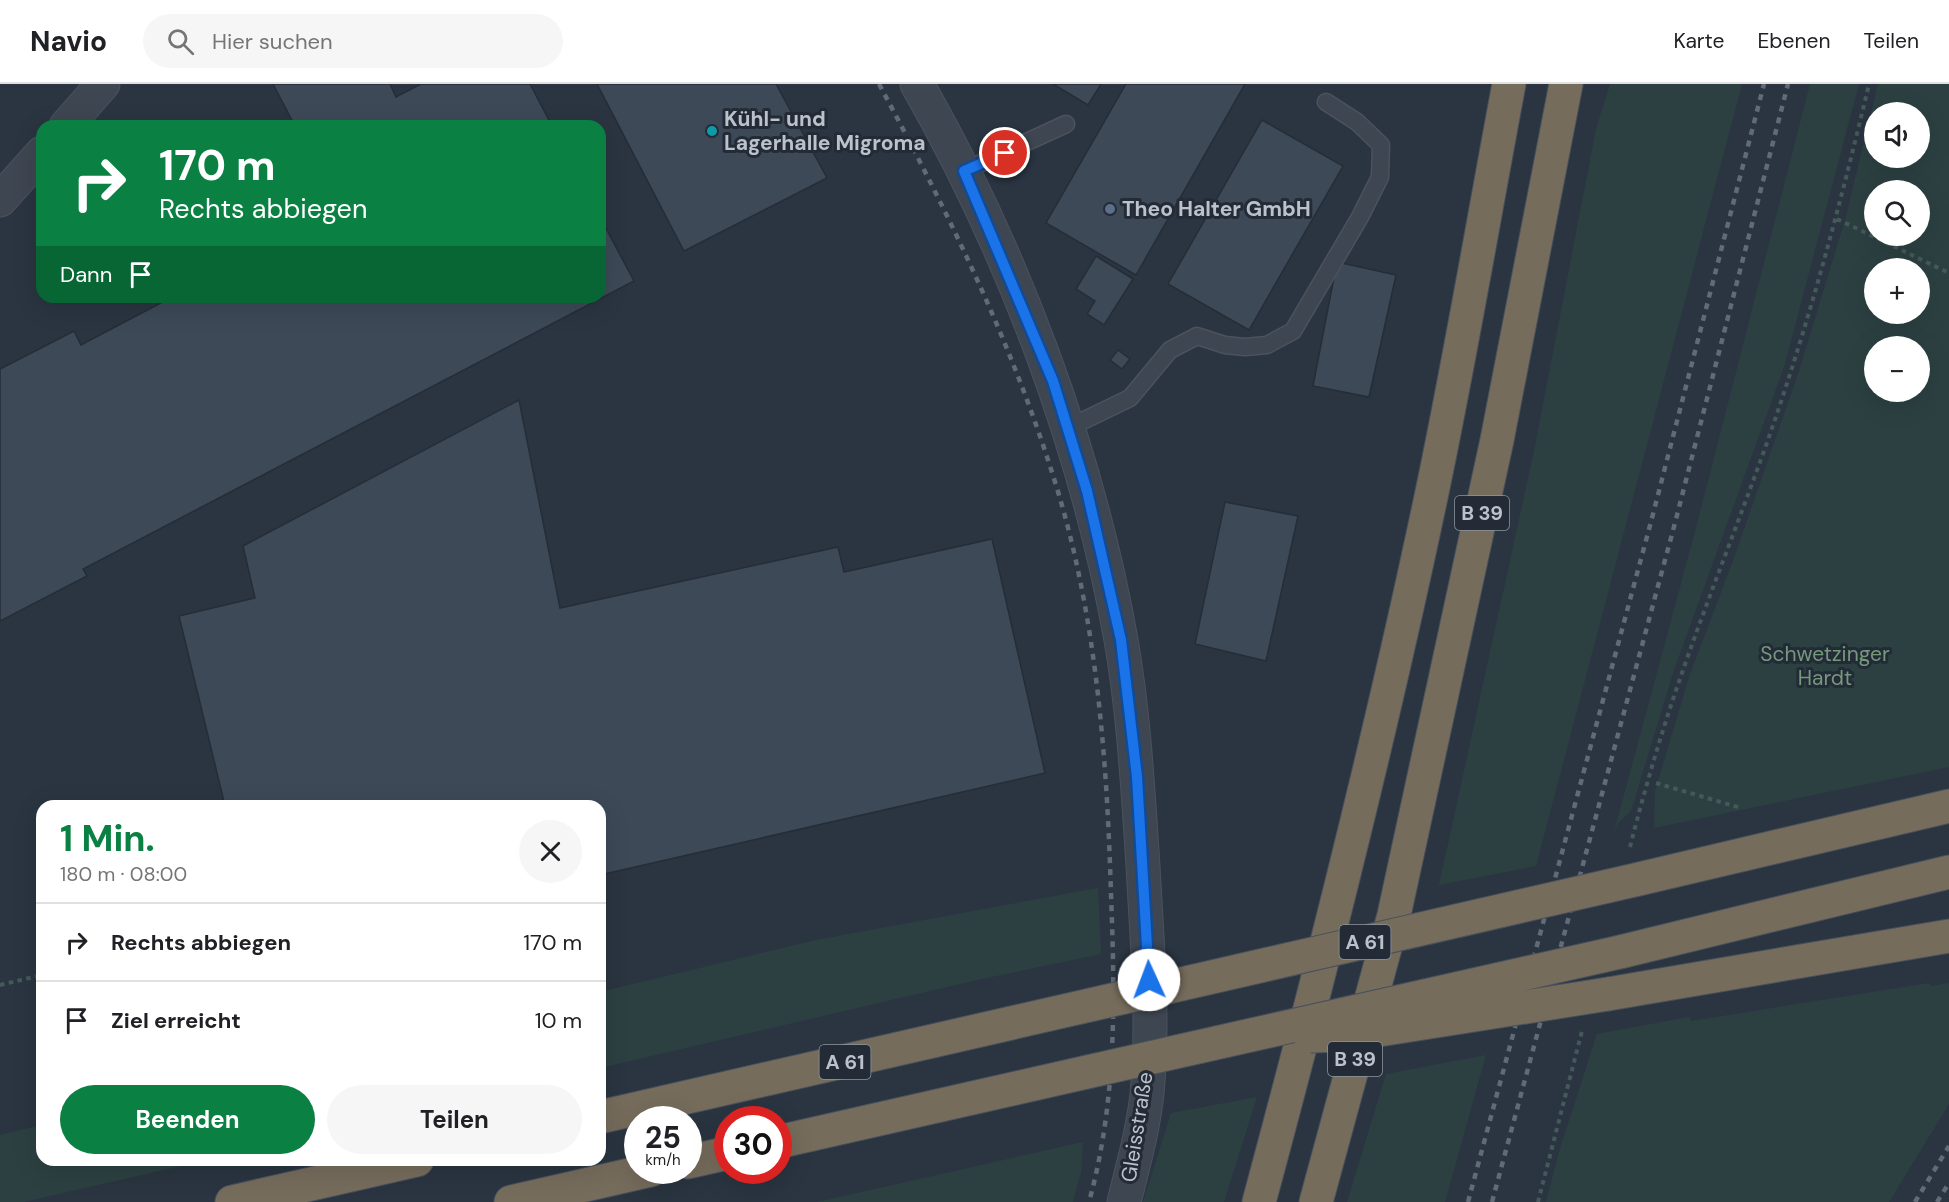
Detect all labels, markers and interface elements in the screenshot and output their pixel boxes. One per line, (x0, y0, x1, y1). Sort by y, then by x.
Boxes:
search box (143, 14, 563, 68)
text: Navio (30, 23, 107, 60)
icon: search (164, 25, 197, 58)
text: Hier suchen (212, 27, 333, 56)
text: Karte (1674, 27, 1724, 55)
text: Ebenen (1757, 27, 1830, 55)
text: Teilen (1863, 27, 1919, 55)
map controls (1864, 102, 1930, 402)
button: sound (1864, 102, 1930, 168)
place label: Kühl- und Lagerhalle Migroma (724, 105, 926, 157)
marker: Kühl- und Lagerhalle Migroma (705, 124, 719, 138)
pin (979, 127, 1030, 178)
icon: arrive (988, 136, 1021, 169)
text: 170 m (159, 138, 276, 193)
icon: right (60, 144, 138, 222)
button: search (1864, 180, 1930, 246)
text: Rechts abbiegen (159, 191, 367, 226)
place label: Theo Halter GmbH (1122, 195, 1311, 223)
marker: Theo Halter GmbH (1103, 202, 1117, 216)
icon: arrive (124, 258, 157, 291)
button: + (1864, 258, 1930, 324)
text: Dann (60, 260, 112, 289)
button: − (1864, 336, 1930, 402)
road number: B 39 (1455, 496, 1509, 530)
park label: Schwetzinger Hardt (1760, 640, 1890, 692)
text: 1 Min. (60, 815, 155, 862)
button: close (519, 820, 582, 883)
text: 180 m · 08:00 (60, 861, 187, 887)
road number: A 61 (1340, 925, 1390, 959)
icon: right (60, 926, 93, 959)
text: Rechts abbiegen (111, 928, 291, 957)
text: 170 m (523, 928, 582, 957)
position arrow (1117, 948, 1181, 1012)
icon: arrive (60, 1004, 93, 1037)
text: Ziel erreicht (111, 1006, 241, 1035)
text: 10 m (535, 1006, 582, 1035)
road number: B 39 (1328, 1042, 1382, 1076)
road number: A 61 (820, 1045, 870, 1079)
street label: Gleisstraße (1114, 1070, 1160, 1184)
button: Beenden (60, 1085, 315, 1154)
button: Teilen (327, 1085, 582, 1154)
speed limit sign: 30 (714, 1106, 792, 1184)
text: 25 (645, 1118, 681, 1157)
text: km/h (645, 1150, 681, 1170)

